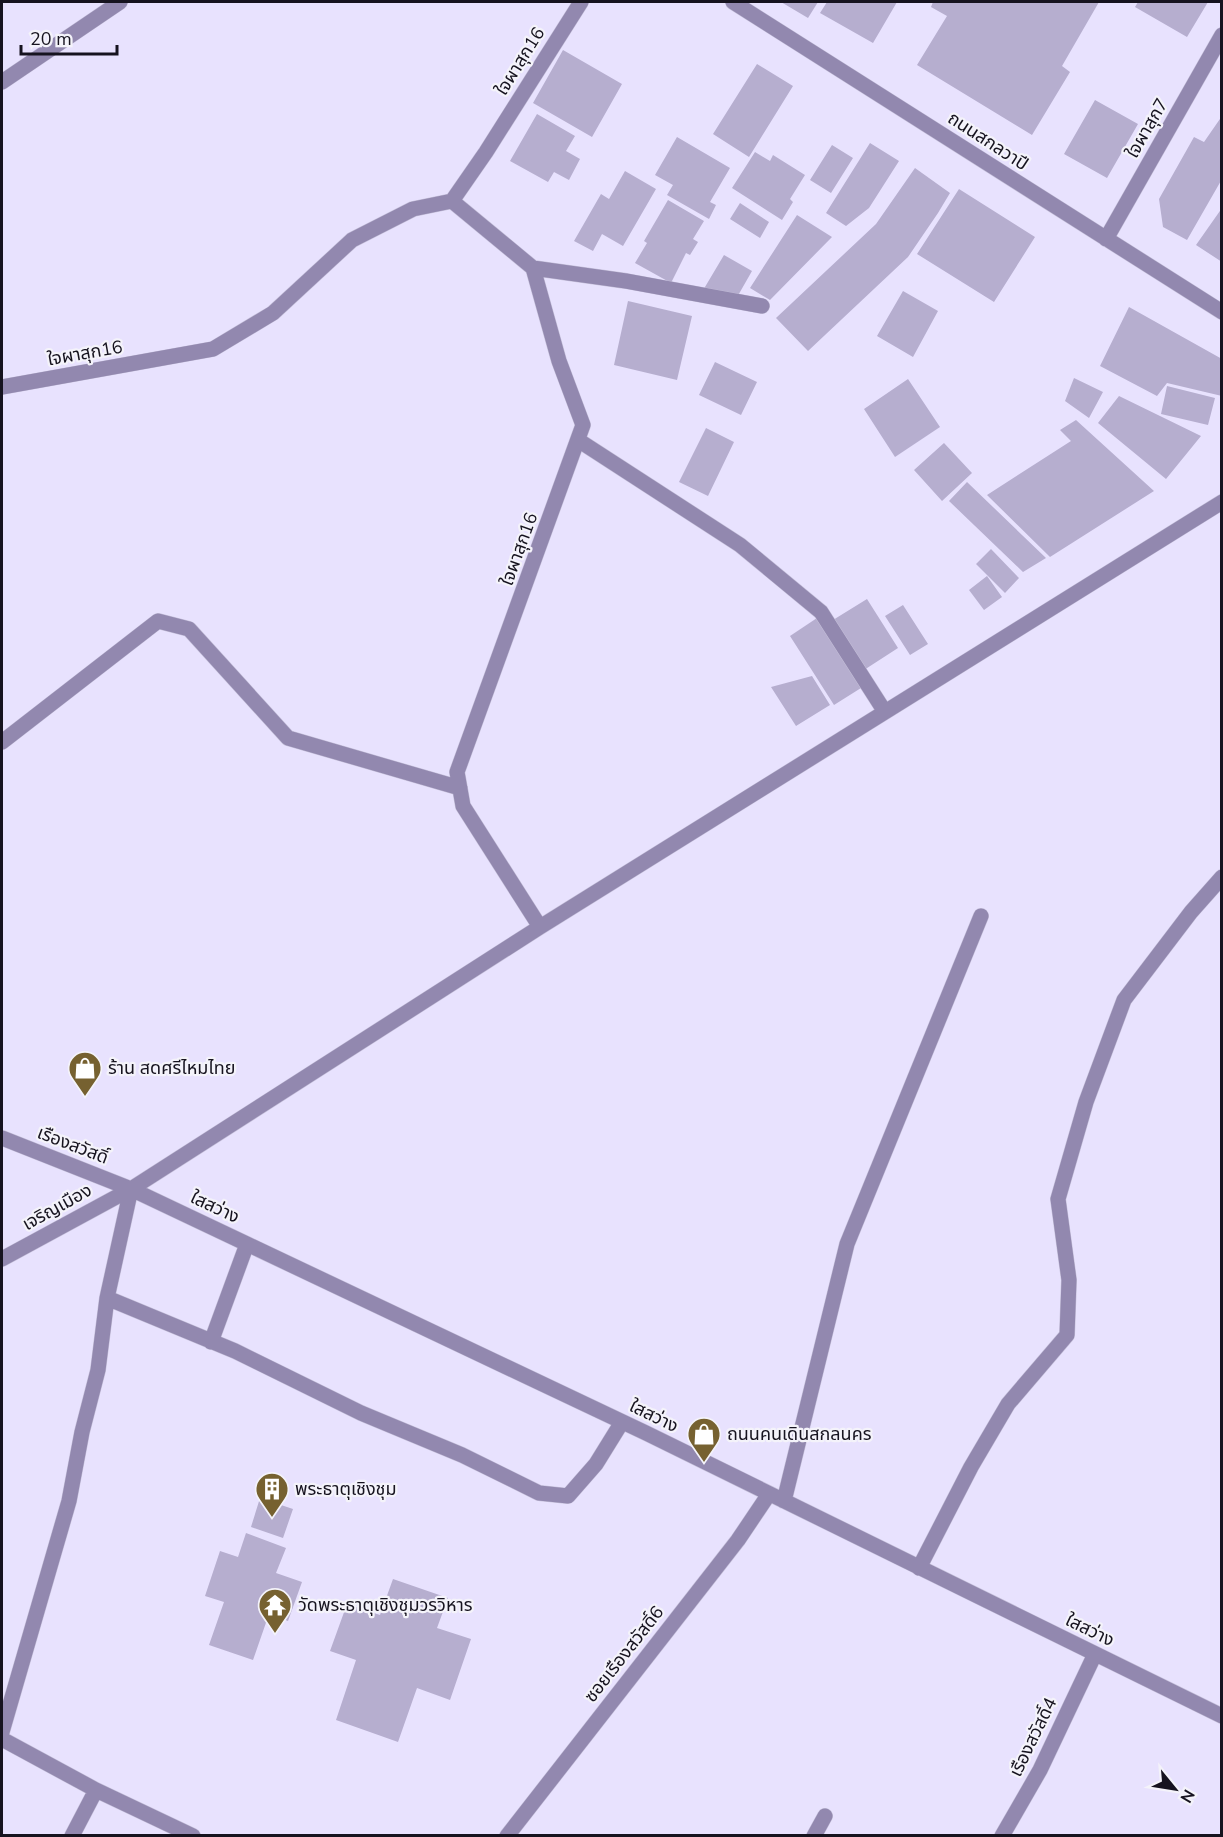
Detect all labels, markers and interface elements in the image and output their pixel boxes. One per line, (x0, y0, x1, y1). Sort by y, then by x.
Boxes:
scale bar (21, 18, 117, 56)
street label: ใจผาสุก16 (490, 22, 550, 100)
text: 20 m (30, 27, 72, 51)
street label: ใจผาสุก7 (1120, 94, 1174, 162)
street label: ถนนสกลวาปี (943, 106, 1033, 176)
street label: ใจผาสุก16 (46, 335, 124, 371)
street label: ใจผาสุก16 (495, 509, 543, 589)
shop icon: ร้าน สดศรีไหมไทย (67, 1050, 103, 1097)
place label: ร้าน สดศรีไหมไทย (108, 1056, 235, 1080)
street label: เรืองสวัสดิ์ (34, 1120, 112, 1170)
street label: เจริญเมือง (18, 1178, 96, 1236)
street label: ใสสว่าง (187, 1185, 243, 1229)
street label: ใสสว่าง (626, 1394, 682, 1438)
shop icon: ถนนคนเดินสกลนคร (686, 1416, 722, 1463)
place label: ถนนคนเดินสกลนคร (727, 1422, 872, 1446)
building icon: พระธาตุเชิงชุม (254, 1471, 290, 1518)
place label: พระธาตุเชิงชุม (295, 1477, 397, 1501)
temple icon: วัดพระธาตุเชิงชุมวรวิหาร (257, 1587, 293, 1634)
place label: วัดพระธาตุเชิงชุมวรวิหาร (298, 1593, 473, 1617)
street label: ซอยเรืองสวัสดิ์6 (579, 1601, 669, 1707)
street label: ใสสว่าง (1062, 1608, 1118, 1652)
street label: เรืองสวัสดิ์4 (1004, 1693, 1063, 1781)
north arrow (1145, 1759, 1205, 1819)
text: N (1175, 1785, 1200, 1807)

